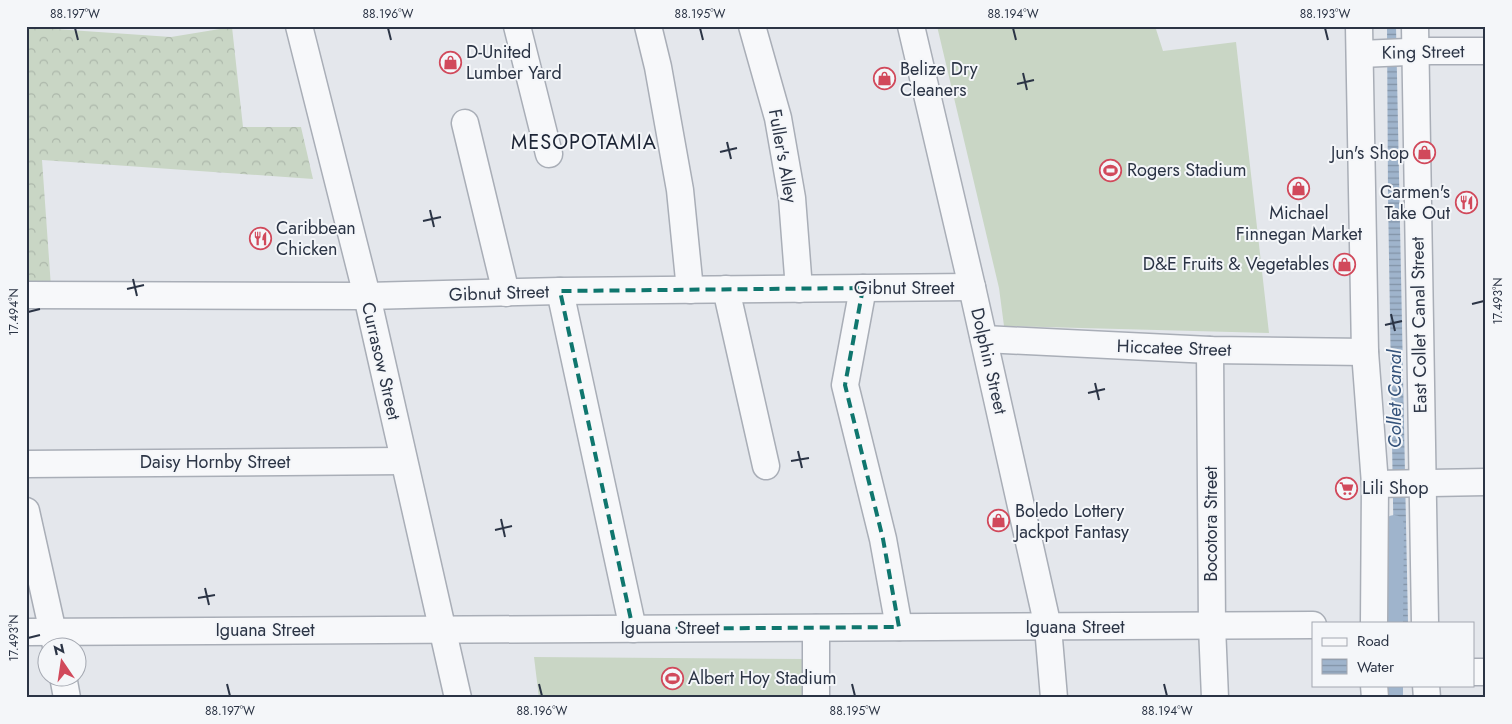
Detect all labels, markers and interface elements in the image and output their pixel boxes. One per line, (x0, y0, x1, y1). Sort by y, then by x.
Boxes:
text: 88.197°W (50, 5, 100, 23)
text: 88.196°W (363, 5, 414, 23)
text: 88.195°W (675, 5, 726, 23)
text: 88.194°W (987, 5, 1039, 23)
text: 88.193°W (1300, 5, 1350, 23)
street label: King Street (1381, 38, 1465, 66)
place label: D-United Lumber Yard (466, 39, 562, 86)
shop icon: D-United Lumber Yard (438, 50, 462, 74)
place label: Belize Dry Cleaners (900, 56, 978, 103)
shop icon: Belize Dry Cleaners (872, 67, 896, 91)
street label: Fuller's Alley (762, 107, 804, 205)
district label: MESOPOTAMIA (511, 128, 657, 157)
place label: Jun's Shop (1329, 140, 1409, 166)
shop icon: Jun's Shop (1413, 141, 1437, 165)
place label: Rogers Stadium (1127, 157, 1247, 183)
sports icon: Rogers Stadium (1099, 158, 1123, 182)
shop icon: Michael Finnegan Market (1287, 176, 1311, 200)
place label: Carmen's Take Out (1380, 179, 1451, 226)
restaurant icon: Carmen's Take Out (1454, 190, 1478, 214)
place label: Michael Finnegan Market (1236, 200, 1363, 247)
place label: Caribbean Chicken (276, 215, 356, 262)
restaurant icon: Caribbean Chicken (248, 226, 272, 250)
street label: East Collet Canal Street (1404, 236, 1434, 413)
place label: D&E Fruits & Vegetables (1143, 251, 1329, 277)
shop icon: D&E Fruits & Vegetables (1333, 252, 1357, 276)
street label: Gibnut Street (854, 275, 955, 301)
text: 17.493°N (1489, 277, 1507, 325)
street label: Gibnut Street (448, 278, 550, 308)
text: 17.494°N (5, 288, 23, 336)
street label: Currasow Street (355, 300, 407, 423)
street label: Dolphin Street (964, 305, 1014, 417)
street label: Hiccatee Street (1116, 333, 1232, 363)
water label: Collet Canal (1381, 349, 1408, 448)
street label: Daisy Hornby Street (140, 449, 291, 475)
street label: Bocotora Street (1198, 466, 1224, 582)
place label: Lili Shop (1362, 475, 1428, 501)
supermarket icon: Lili Shop (1334, 476, 1358, 500)
place label: Boledo Lottery Jackpot Fantasy (1013, 498, 1129, 545)
shop icon: Boledo Lottery Jackpot Fantasy (987, 509, 1011, 533)
text: 17.493°N (5, 614, 23, 662)
street label: Iguana Street (1025, 614, 1125, 640)
street label: Iguana Street (620, 615, 720, 641)
street label: Iguana Street (215, 617, 315, 643)
legend (1312, 622, 1474, 686)
text: Road (1357, 630, 1389, 652)
north arrow (38, 636, 88, 686)
text: N (51, 638, 67, 660)
text: Water (1357, 656, 1395, 678)
place label: Albert Hoy Stadium (688, 665, 836, 691)
sports icon: Albert Hoy Stadium (660, 666, 684, 690)
text: 88.197°W (205, 702, 255, 720)
text: 88.196°W (517, 702, 568, 720)
text: 88.195°W (830, 702, 881, 720)
text: 88.194°W (1141, 702, 1193, 720)

